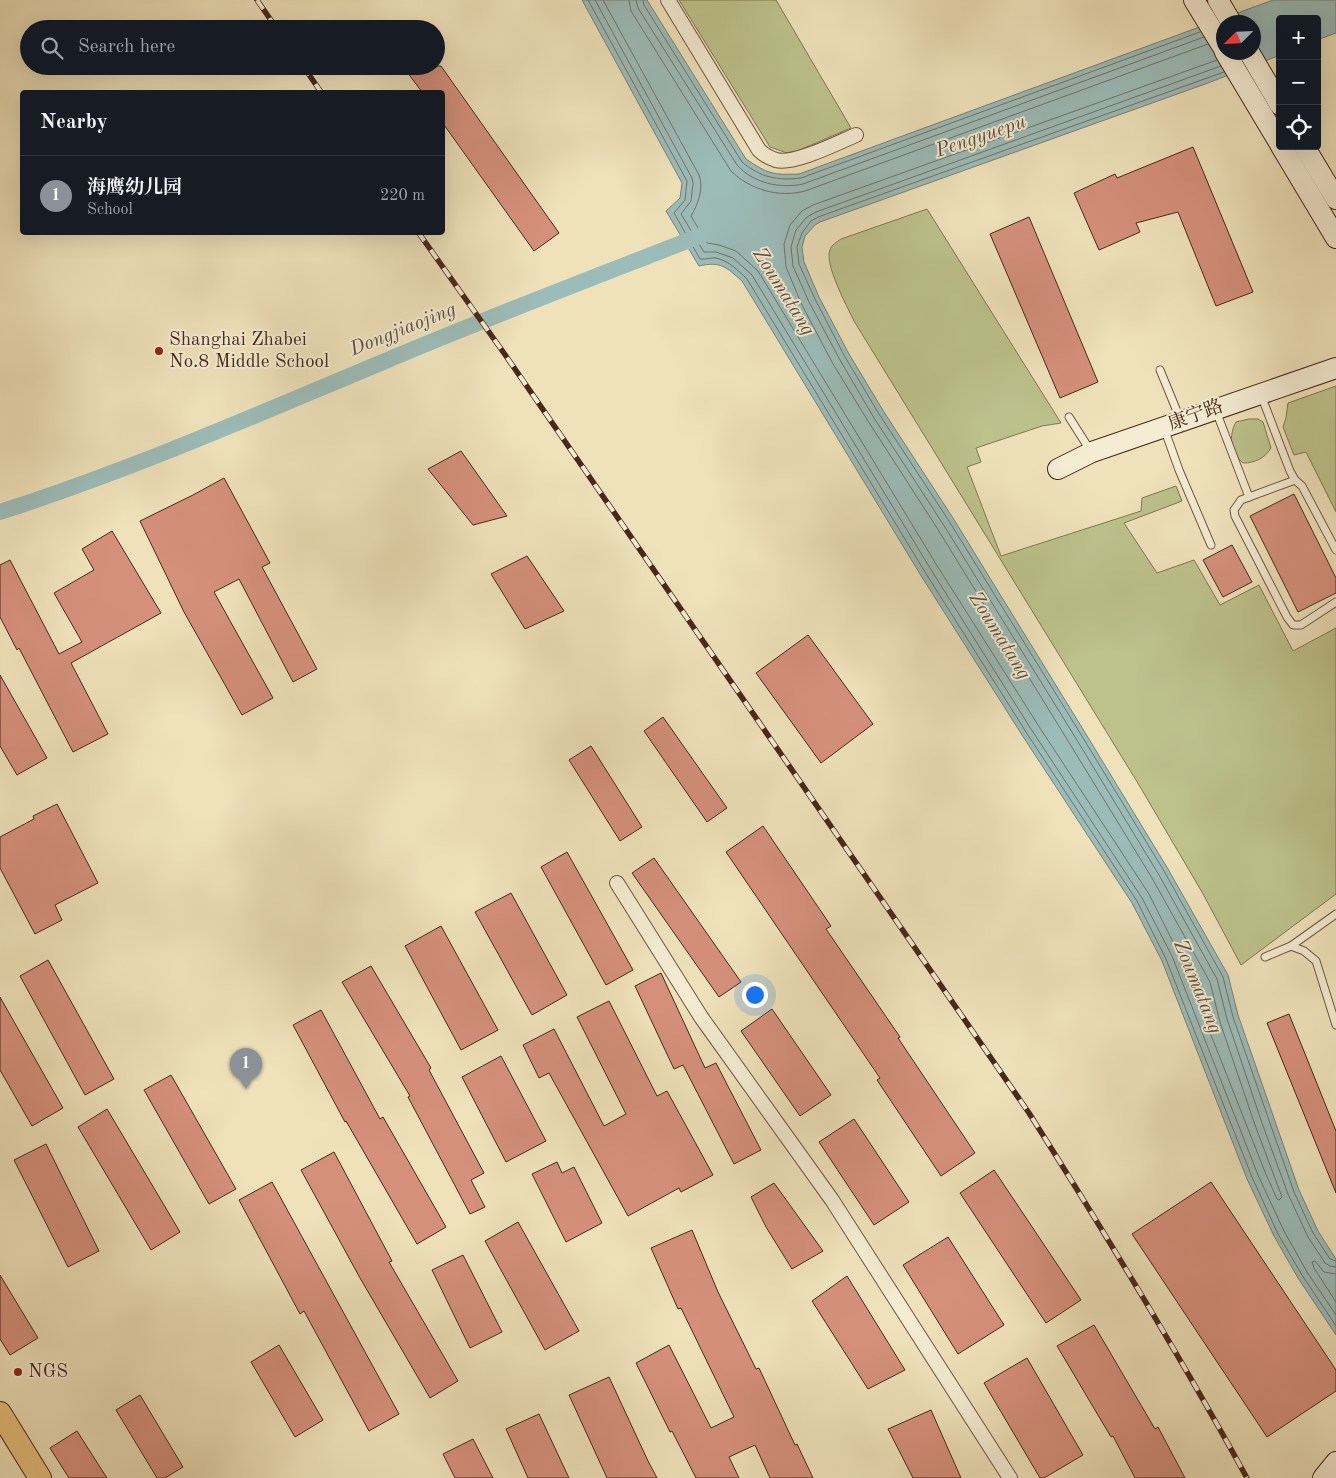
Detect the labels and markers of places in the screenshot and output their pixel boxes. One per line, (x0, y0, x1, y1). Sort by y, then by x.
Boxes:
place label: Shanghai Zhabei No.8 Middle School (169, 331, 329, 372)
marker: Shanghai Zhabei No.8 Middle School (153, 345, 165, 357)
pin: 1 (230, 1048, 262, 1089)
place label: NGS (28, 1363, 68, 1382)
marker: NGS (12, 1366, 24, 1378)

